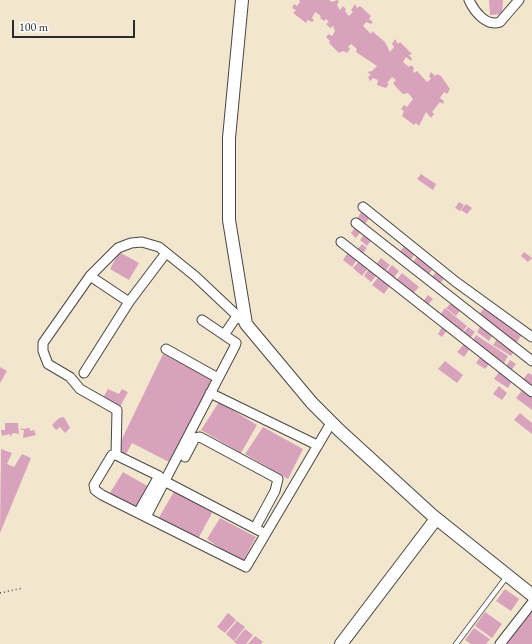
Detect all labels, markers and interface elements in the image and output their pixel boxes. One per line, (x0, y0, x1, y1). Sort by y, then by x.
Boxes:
scale bar (14, 12, 137, 38)
text: 100 m (19, 19, 48, 35)

